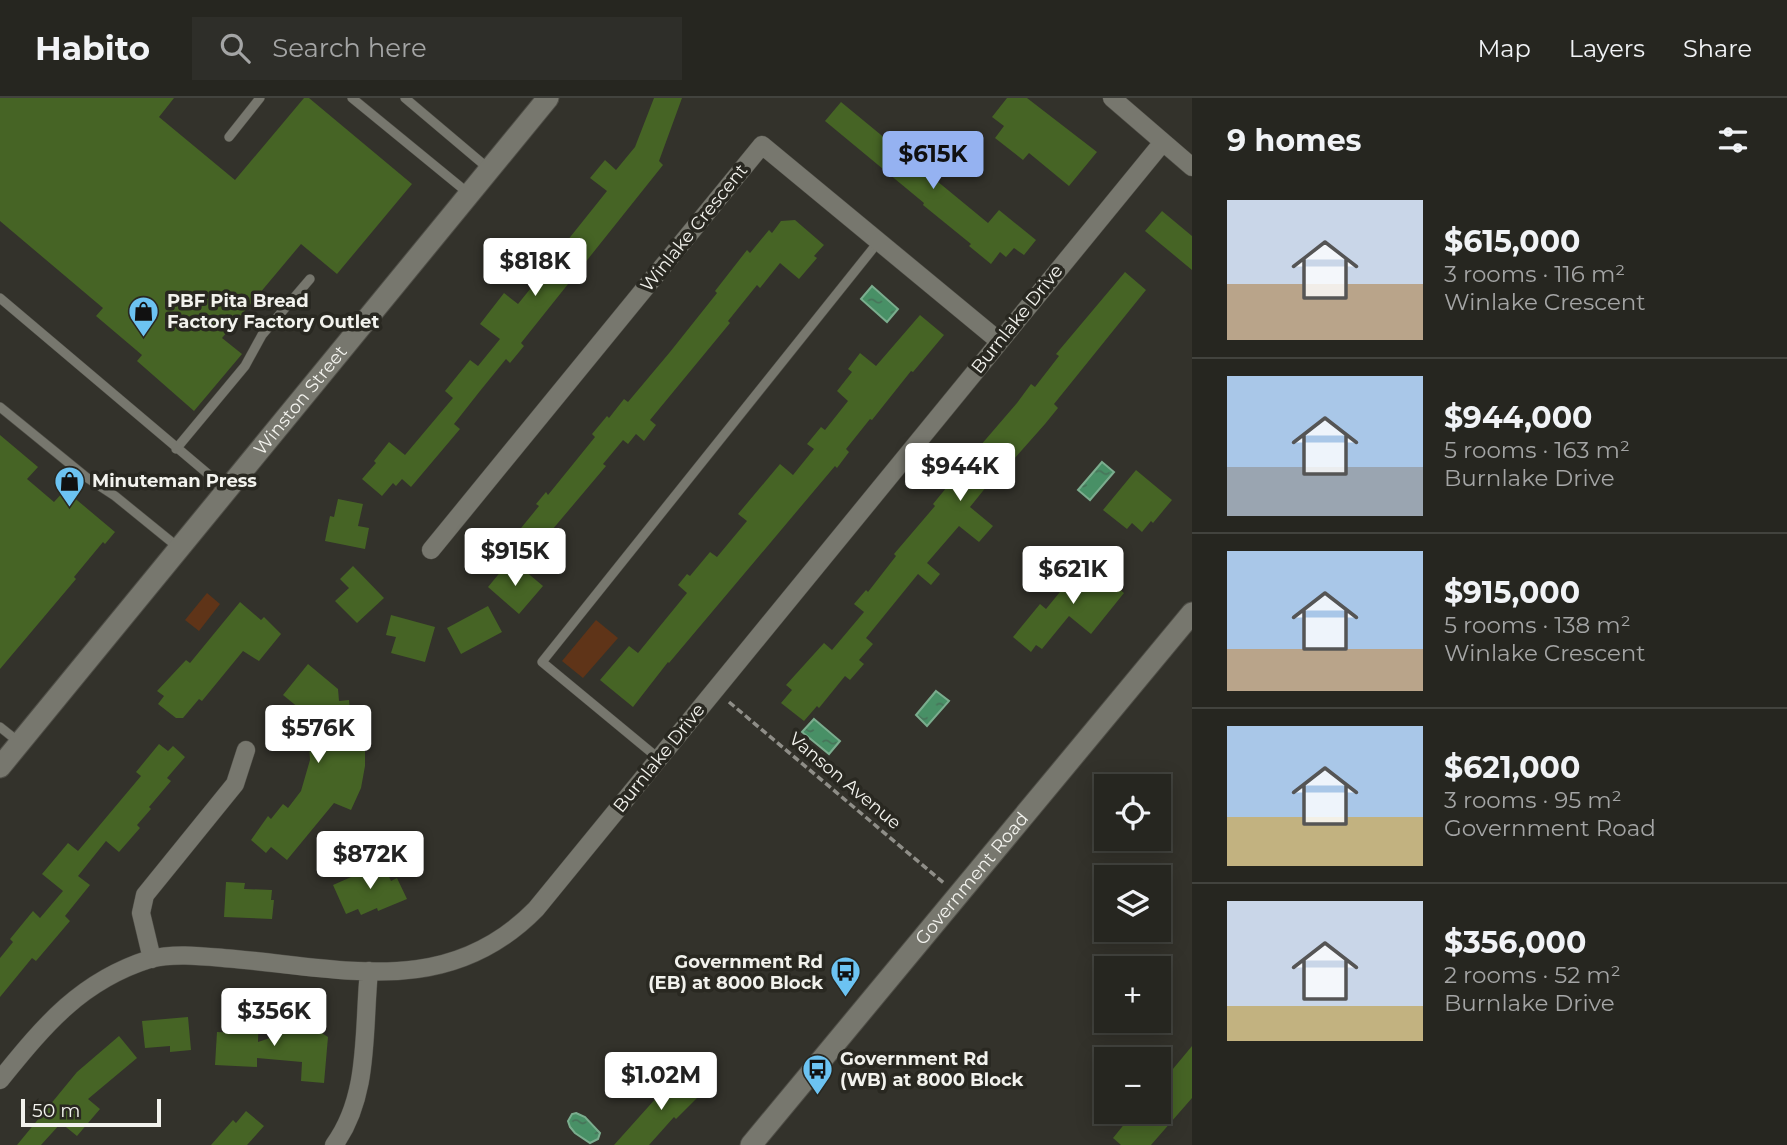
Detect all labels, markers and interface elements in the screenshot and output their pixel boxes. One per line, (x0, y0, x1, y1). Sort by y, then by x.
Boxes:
search box (192, 17, 682, 80)
text: Habito (35, 28, 150, 68)
icon: search (216, 29, 254, 67)
text: Search here (272, 32, 427, 64)
text: Map (1477, 34, 1531, 63)
text: Layers (1569, 34, 1645, 63)
text: Share (1683, 34, 1752, 63)
icon: filters (1714, 121, 1752, 159)
text: 9 homes (1227, 122, 1362, 159)
pin: $615K (884, 132, 982, 191)
text: $615K (898, 140, 968, 168)
street label: Winlake Crescent (636, 160, 752, 296)
text: $615,000 (1444, 223, 1580, 260)
icon: home (1283, 228, 1367, 312)
pin: $818K (486, 238, 584, 298)
text: $818K (499, 247, 571, 275)
street label: Burnlake Drive (966, 260, 1068, 378)
text: 3 rooms · 116 m² (1444, 260, 1625, 288)
text: Winlake Crescent (1444, 288, 1646, 316)
place label: PBF Pita Bread Factory Factory Outlet (167, 290, 379, 333)
shop icon: PBF Pita Bread Factory Factory Outlet (127, 294, 161, 338)
street label: Winston Street (249, 341, 352, 460)
text: $944,000 (1444, 399, 1592, 436)
icon: home (1283, 404, 1367, 488)
text: 5 rooms · 163 m² (1444, 436, 1630, 464)
pin: $944K (911, 444, 1009, 503)
text: $944K (921, 452, 999, 480)
shop icon: Minuteman Press (52, 464, 86, 508)
text: Burnlake Drive (1444, 464, 1615, 492)
place label: Minuteman Press (92, 470, 257, 492)
pin: $915K (466, 528, 564, 588)
text: $915K (481, 537, 549, 565)
pin: $621K (1024, 546, 1122, 606)
text: $621K (1039, 555, 1107, 583)
text: $915,000 (1444, 574, 1580, 611)
icon: home (1283, 579, 1367, 663)
text: 5 rooms · 138 m² (1444, 611, 1631, 639)
text: Winlake Crescent (1444, 639, 1646, 667)
street label: Burnlake Drive (608, 699, 710, 817)
pin: $576K (269, 706, 367, 765)
text: $576K (281, 714, 355, 742)
street label: Vanson Avenue (785, 728, 906, 834)
text: $621,000 (1444, 749, 1580, 786)
icon: home (1283, 754, 1367, 838)
map controls (1094, 774, 1171, 1124)
button: locate (1094, 774, 1171, 851)
text: 3 rooms · 95 m² (1444, 786, 1622, 814)
street label: Government Road (910, 808, 1033, 949)
text: Government Road (1444, 814, 1656, 842)
pin: $872K (321, 832, 419, 891)
text: $872K (333, 840, 407, 868)
button: layers (1094, 865, 1171, 942)
text: $356,000 (1444, 924, 1586, 961)
icon: home (1283, 929, 1367, 1013)
place label: Government Rd (EB) at 8000 Block (648, 951, 823, 994)
bus stop icon: Government Rd (EB) at 8000 Block (829, 955, 863, 999)
button: + (1094, 956, 1171, 1033)
text: 2 rooms · 52 m² (1444, 961, 1621, 989)
pin: $356K (225, 988, 323, 1048)
text: Burnlake Drive (1444, 989, 1615, 1017)
text: $356K (237, 997, 311, 1025)
button: − (1094, 1047, 1171, 1124)
place label: Government Rd (WB) at 8000 Block (840, 1048, 1024, 1091)
pin: $1.02M (604, 1052, 718, 1112)
bus stop icon: Government Rd (WB) at 8000 Block (800, 1052, 834, 1096)
text: $1.02M (621, 1061, 701, 1089)
scale bar (21, 1096, 161, 1128)
text: 50 m (32, 1099, 80, 1122)

